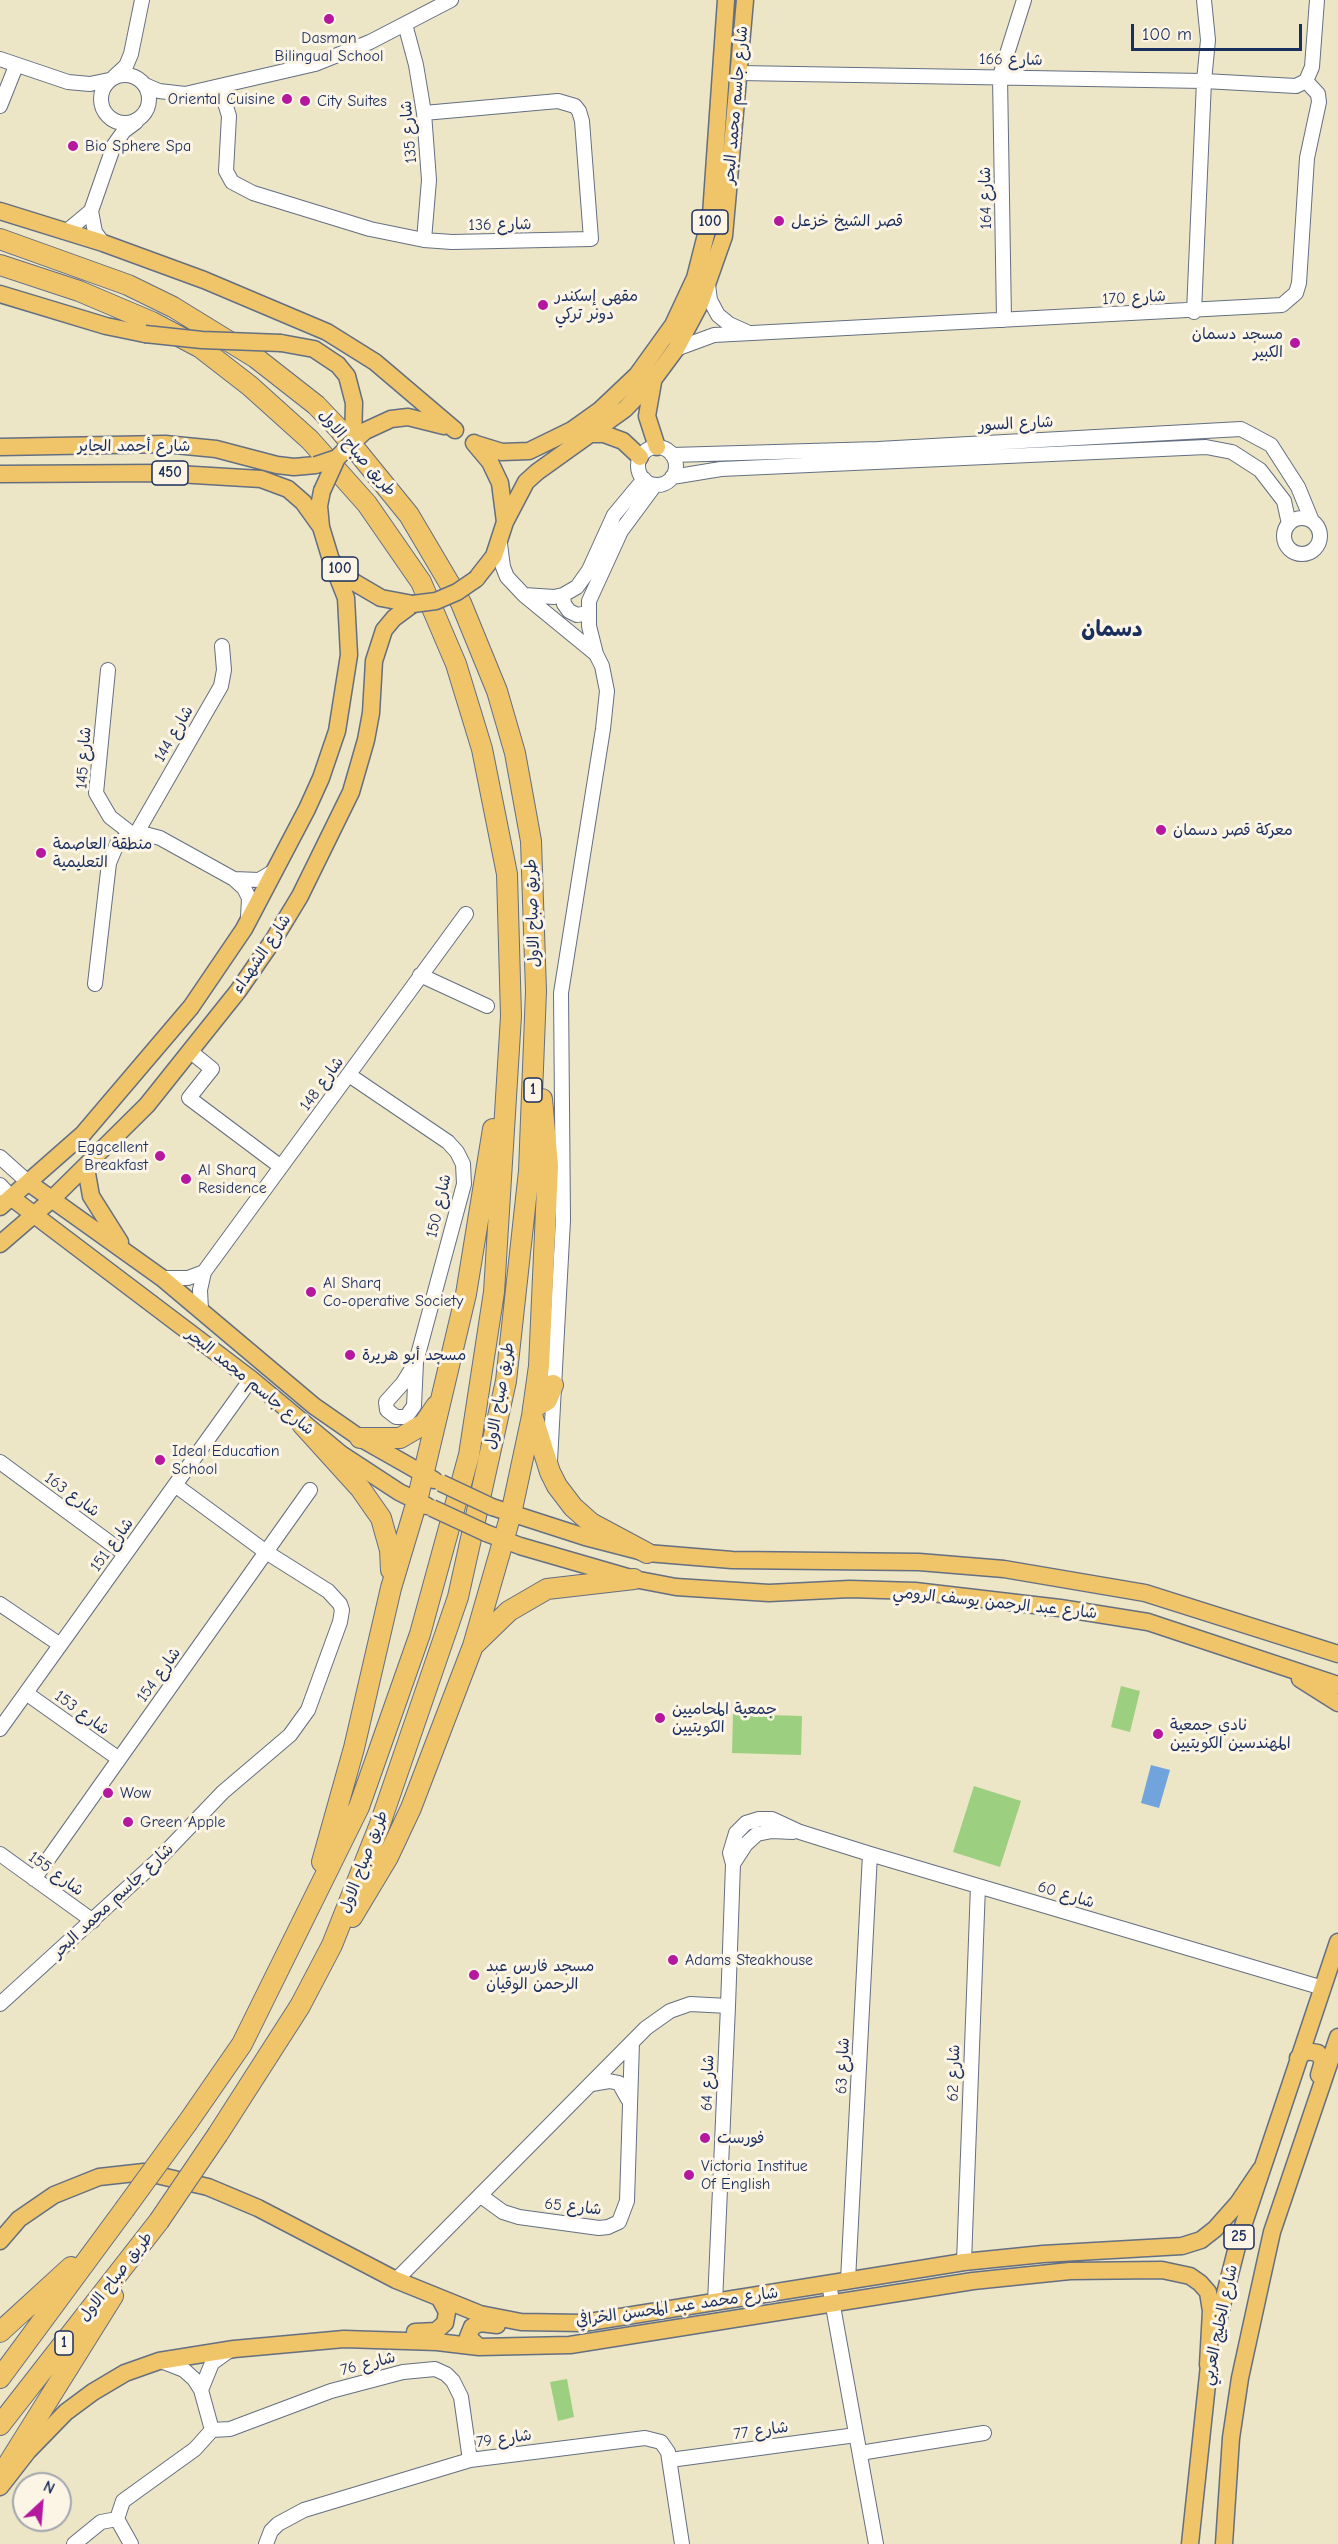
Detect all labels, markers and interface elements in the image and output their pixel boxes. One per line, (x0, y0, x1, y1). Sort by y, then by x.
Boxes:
marker: Dasman Bilingual School (322, 12, 336, 26)
scale bar (1134, 12, 1305, 50)
text: 100 m (1142, 24, 1192, 45)
street label: شارع جاسم محمد البحر (720, 25, 752, 185)
place label: Dasman Bilingual School (275, 28, 383, 66)
street label: شارع 166 (979, 50, 1043, 70)
place label: Oriental Cuisine (168, 89, 275, 109)
place label: City Suites (317, 91, 387, 111)
marker: Oriental Cuisine (280, 92, 294, 106)
marker: City Suites (298, 94, 312, 108)
street label: شارع 135 (397, 100, 421, 164)
place label: Bio Sphere Spa (85, 136, 191, 156)
marker: Bio Sphere Spa (66, 139, 80, 153)
street label: شارع 164 (976, 166, 996, 230)
road number: 100 (692, 210, 728, 234)
place label: قصر الشيخ خزعل (791, 211, 903, 231)
marker: قصر الشيخ خزعل (772, 214, 786, 228)
street label: شارع 136 (468, 215, 532, 235)
place label: مقهى إسكندر دونر تركي (555, 286, 638, 324)
street label: شارع 170 (1102, 287, 1166, 309)
marker: مقهى إسكندر دونر تركي (536, 298, 550, 312)
place label: مسجد دسمان الكبير (1192, 324, 1283, 362)
marker: مسجد دسمان الكبير (1288, 336, 1302, 350)
street label: طريق صباح الاول (314, 406, 400, 500)
street label: شارع السور (978, 412, 1054, 436)
street label: شارع أحمد الجابر (78, 436, 190, 456)
road number: 450 (152, 461, 188, 485)
road number: 100 (322, 557, 358, 581)
district label: دسمان (1081, 617, 1143, 643)
street label: شارع 144 (150, 702, 198, 766)
street label: شارع 145 (72, 726, 96, 790)
place label: معركة قصر دسمان (1173, 820, 1293, 840)
marker: معركة قصر دسمان (1154, 823, 1168, 837)
place label: منطقة العاصمة التعليمية (53, 834, 152, 872)
marker: منطقة العاصمة التعليمية (34, 846, 48, 860)
street label: طريق صباح الاول (522, 858, 544, 968)
street label: شارع الشهداء (229, 911, 295, 997)
street label: شارع 148 (296, 1053, 348, 1115)
road number: 1 (524, 1078, 542, 1102)
place label: Eggcellent Breakfast (77, 1137, 148, 1175)
marker: Eggcellent Breakfast (153, 1149, 167, 1163)
place label: Al Sharq Residence (198, 1160, 267, 1198)
marker: Al Sharq Residence (179, 1172, 193, 1186)
street label: شارع 150 (422, 1172, 456, 1240)
place label: Al Sharq Co-operative Society (323, 1273, 463, 1311)
marker: Al Sharq Co-operative Society (304, 1285, 318, 1299)
street label: شارع جاسم محمد البحر (182, 1324, 318, 1440)
street label: طريق صباح الاول (481, 1341, 519, 1451)
place label: مسجد أبو هريرة (362, 1345, 466, 1365)
marker: مسجد أبو هريرة (343, 1348, 357, 1362)
place label: Ideal Education School (172, 1441, 280, 1479)
marker: Ideal Education School (153, 1453, 167, 1467)
street label: شارع 163 (41, 1469, 103, 1521)
street label: شارع 151 (86, 1515, 138, 1575)
street label: شارع عبد الرحمن يوسف الرومي (892, 1583, 1098, 1623)
street label: شارع 154 (133, 1644, 185, 1706)
street label: شارع 153 (51, 1687, 113, 1739)
place label: جمعية المحاميين الكويتيين (672, 1699, 777, 1737)
marker: جمعية المحاميين الكويتيين (653, 1711, 667, 1725)
place label: نادي جمعية المهندسين الكويتيين (1170, 1715, 1291, 1753)
marker: نادي جمعية المهندسين الكويتيين (1151, 1727, 1165, 1741)
place label: Wow (120, 1783, 151, 1803)
marker: Wow (101, 1786, 115, 1800)
street label: طريق صباح الاول (336, 1808, 392, 1916)
place label: Green Apple (140, 1812, 226, 1832)
marker: Green Apple (121, 1815, 135, 1829)
street label: شارع جاسم محمد البحر (48, 1840, 178, 1962)
street label: شارع 155 (25, 1848, 87, 1900)
street label: شارع 60 (1035, 1877, 1097, 1913)
place label: Adams Steakhouse (685, 1950, 813, 1970)
marker: Adams Steakhouse (666, 1953, 680, 1967)
place label: مسجد فارس عبد الرحمن الوقيان (486, 1956, 594, 1994)
marker: مسجد فارس عبد الرحمن الوقيان (467, 1968, 481, 1982)
street label: شارع 63 (832, 2037, 854, 2095)
street label: شارع 62 (943, 2044, 965, 2102)
street label: شارع 64 (697, 2054, 719, 2112)
place label: فورست (717, 2128, 765, 2148)
marker: فورست (698, 2131, 712, 2145)
place label: Victoria Institue Of English (701, 2156, 808, 2194)
marker: Victoria Institue Of English (682, 2168, 696, 2182)
street label: شارع 65 (543, 2194, 603, 2220)
road number: 25 (1224, 2225, 1254, 2249)
street label: طريق صباح الاول (75, 2228, 157, 2326)
street label: شارع الخليج العربي (1198, 2263, 1242, 2387)
street label: شارع محمد عبد المحسن الخرافي (575, 2283, 779, 2331)
road number: 1 (55, 2331, 73, 2355)
street label: شارع 76 (338, 2348, 398, 2380)
street label: شارع 77 (732, 2418, 790, 2444)
street label: شارع 79 (475, 2426, 533, 2452)
north arrow (12, 2472, 72, 2532)
text: N (40, 2477, 58, 2498)

